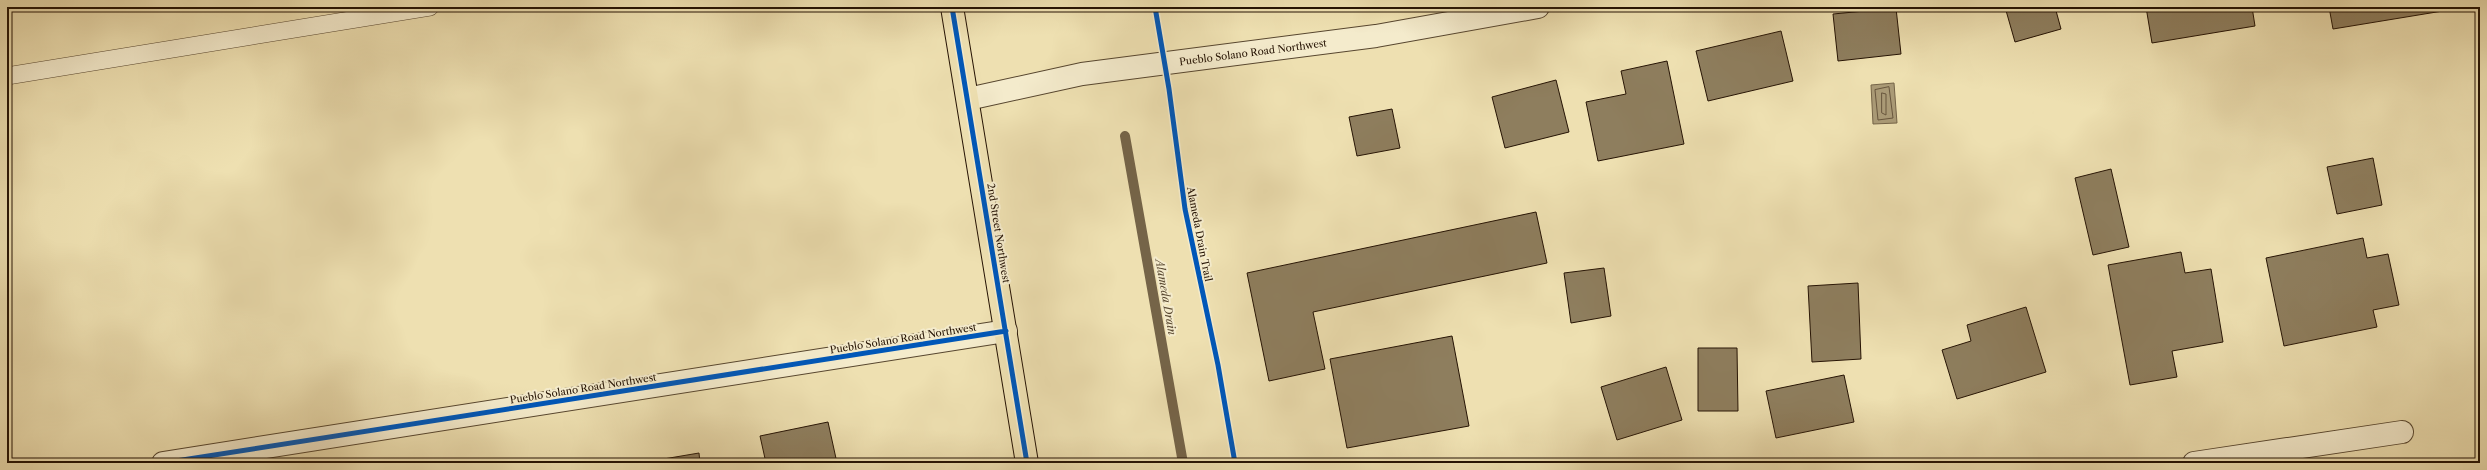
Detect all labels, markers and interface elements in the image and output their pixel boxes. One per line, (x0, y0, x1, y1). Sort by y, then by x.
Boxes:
street label: Pueblo Solano Road Northwest (1178, 36, 1328, 68)
street label: 2nd Street Northwest (984, 182, 1013, 284)
street label: Alameda Drain Trail (1184, 185, 1215, 283)
water label: Alameda Drain (1152, 256, 1180, 336)
street label: Pueblo Solano Road Northwest (829, 320, 978, 357)
street label: Pueblo Solano Road Northwest (509, 370, 658, 407)

